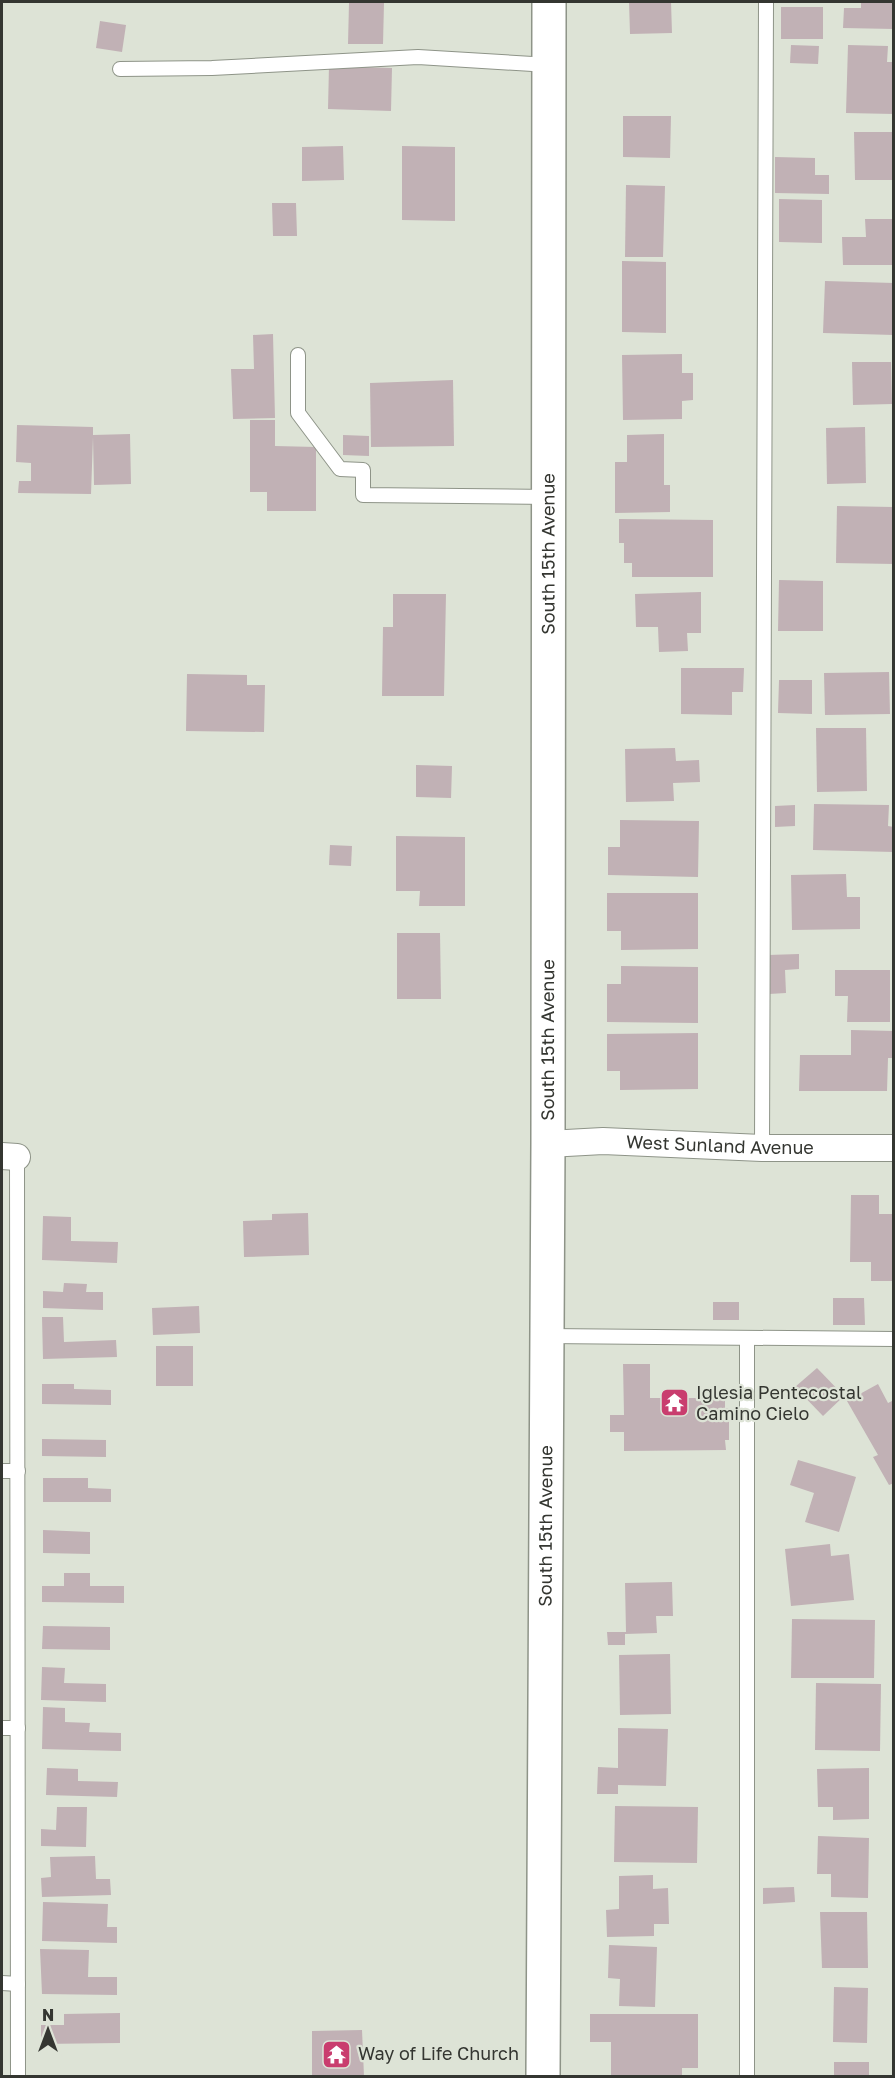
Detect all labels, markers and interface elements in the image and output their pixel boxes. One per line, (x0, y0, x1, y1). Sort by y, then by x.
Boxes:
street label: South 15th Avenue (536, 473, 559, 635)
street label: South 15th Avenue (536, 959, 558, 1121)
street label: West Sunland Avenue (625, 1130, 814, 1158)
place label: Iglesia Pentecostal Camino Cielo (696, 1381, 862, 1424)
temple icon: Iglesia Pentecostal Camino Cielo (659, 1387, 691, 1419)
street label: South 15th Avenue (534, 1445, 556, 1607)
north arrow (18, 2000, 78, 2060)
text: N (42, 2005, 54, 2025)
temple icon: Way of Life Church (321, 2038, 353, 2070)
place label: Way of Life Church (358, 2042, 519, 2064)

